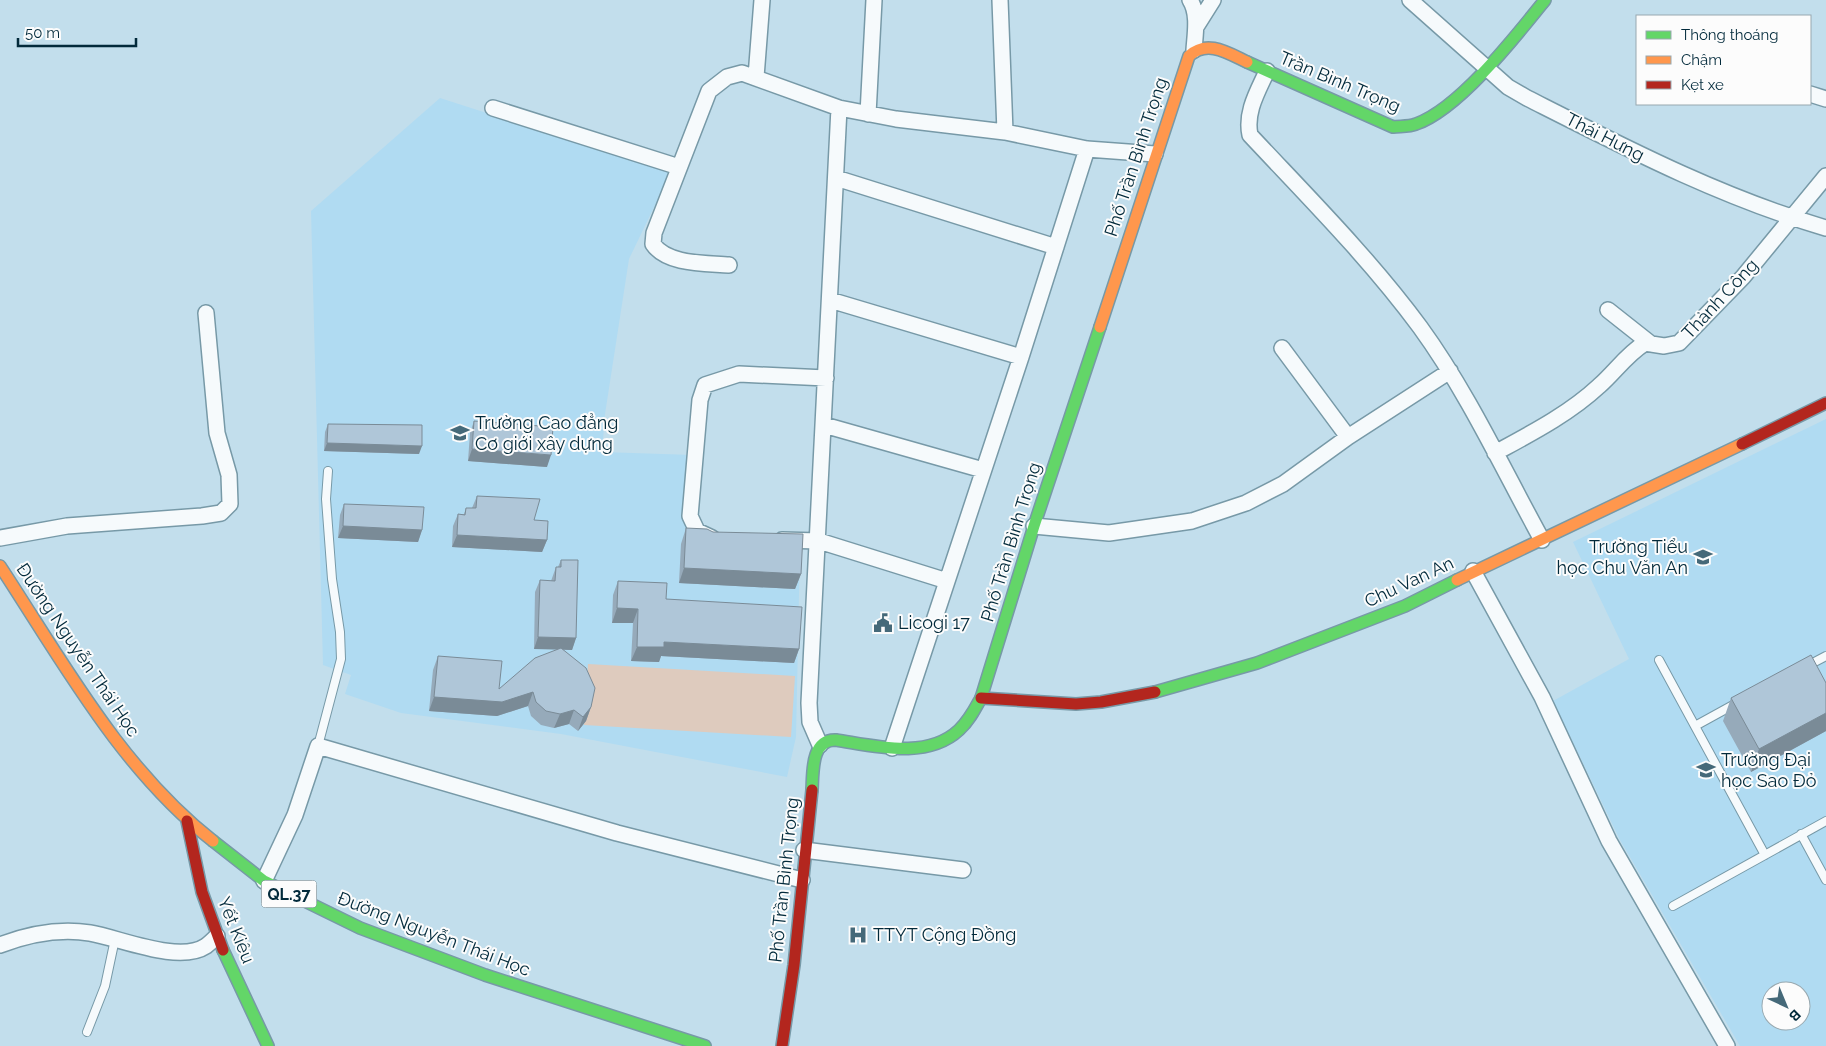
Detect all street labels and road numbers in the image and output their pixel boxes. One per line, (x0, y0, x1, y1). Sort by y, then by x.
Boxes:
street label: Trần Bình Trọng (1277, 47, 1404, 116)
street label: Phố Trần Bình Trọng (1100, 75, 1171, 239)
street label: Thái Hưng (1562, 108, 1648, 165)
street label: Thành Công (1677, 254, 1762, 343)
street label: Phố Trần Bình Trọng (976, 460, 1045, 624)
street label: Chu Van An (1361, 552, 1457, 611)
street label: Đường Nguyễn Thái Học (13, 559, 144, 740)
street label: Phố Trần Bình Trọng (764, 796, 803, 963)
road number: QL.37 (262, 881, 316, 908)
street label: Đường Nguyễn Thái Học (335, 887, 534, 980)
street label: Yết Kiêu (214, 894, 259, 966)

